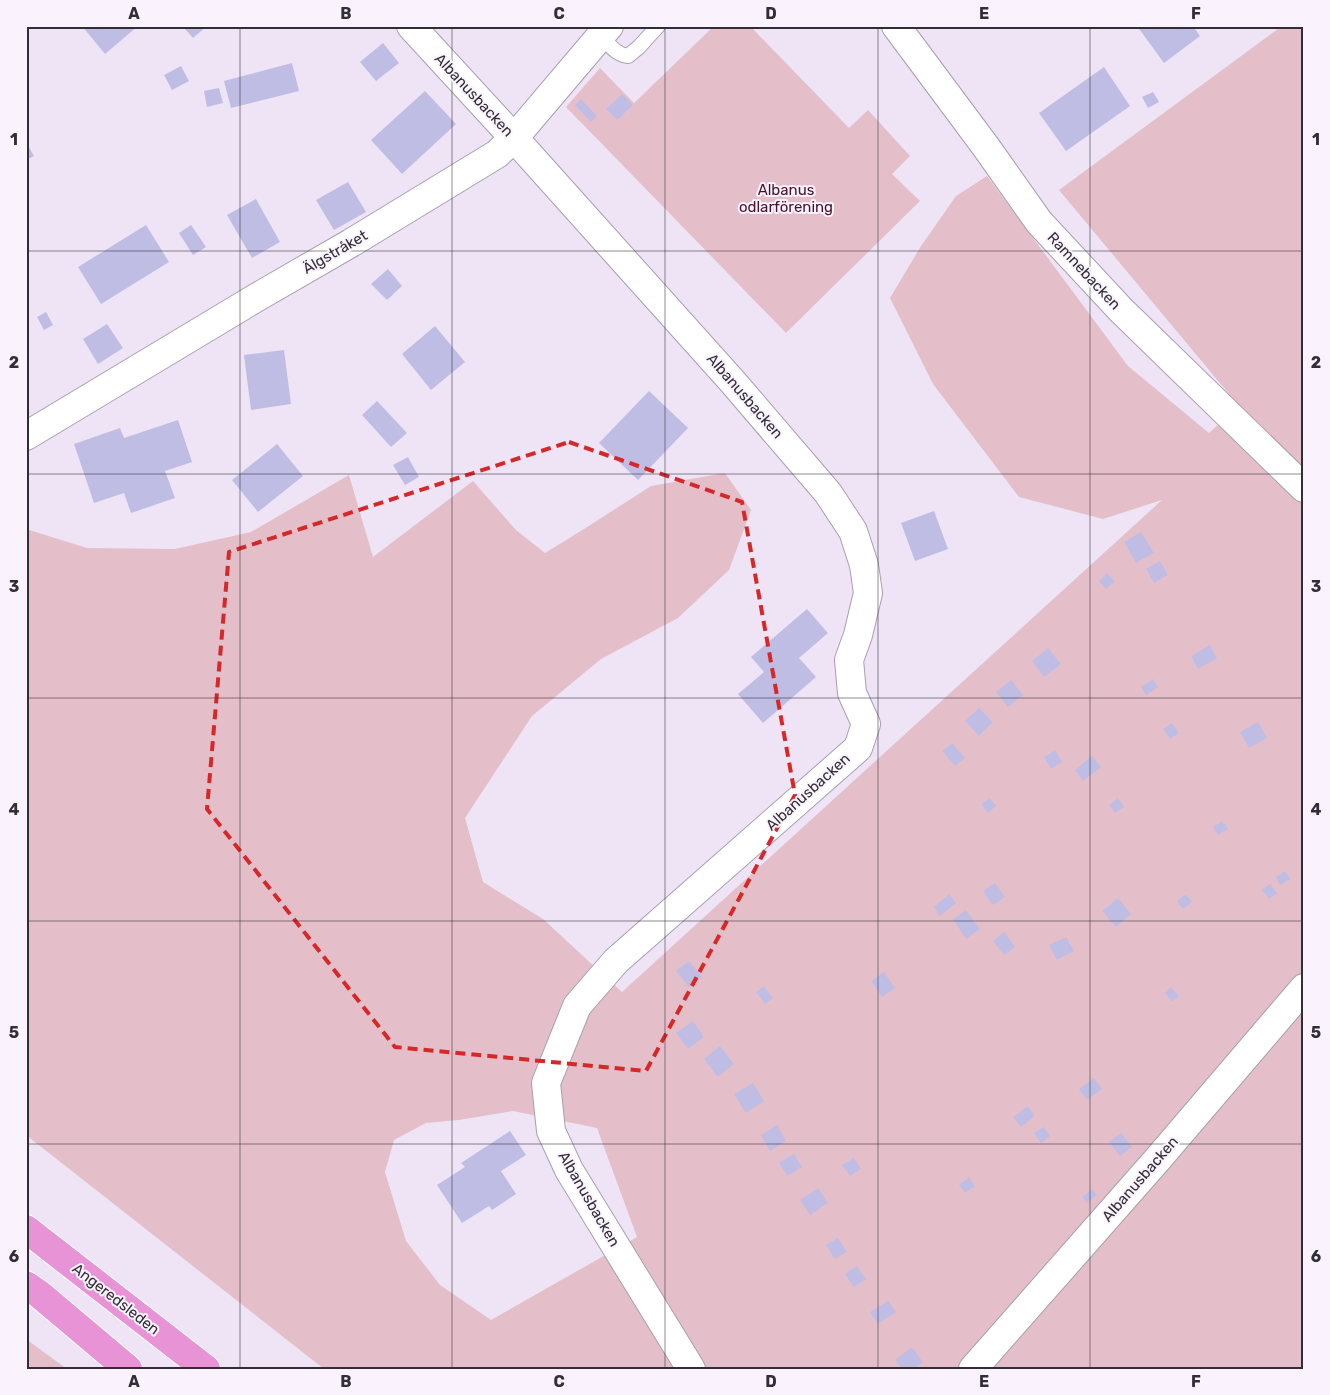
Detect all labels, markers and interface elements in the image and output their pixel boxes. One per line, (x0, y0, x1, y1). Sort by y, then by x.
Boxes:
text: A (128, 4, 140, 23)
text: B (340, 4, 352, 23)
text: C (553, 4, 565, 23)
text: D (765, 4, 777, 23)
text: E (979, 4, 989, 23)
text: F (1191, 4, 1201, 23)
street label: Albanusbacken (431, 50, 517, 140)
text: 1 (10, 130, 18, 149)
text: 1 (1312, 130, 1320, 149)
park label: Albanus odlarförening (739, 181, 833, 216)
street label: Älgstråket (299, 226, 371, 278)
street label: Ramnebacken (1044, 229, 1124, 313)
street label: Albanusbacken (703, 350, 787, 442)
text: 2 (9, 353, 19, 372)
text: 2 (1311, 353, 1321, 372)
text: 3 (9, 577, 19, 596)
text: 3 (1311, 577, 1321, 596)
street label: Albanusbacken (762, 750, 854, 834)
text: 4 (9, 800, 20, 819)
text: 4 (1311, 800, 1322, 819)
text: 5 (9, 1023, 19, 1042)
text: 5 (1311, 1023, 1321, 1042)
street label: Albanusbacken (1098, 1133, 1182, 1225)
street label: Albanusbacken (554, 1148, 624, 1250)
text: 6 (9, 1247, 19, 1266)
text: 6 (1311, 1247, 1321, 1266)
street label: Angeredsleden (69, 1259, 163, 1339)
text: A (128, 1372, 140, 1391)
text: B (340, 1372, 352, 1391)
text: C (553, 1372, 565, 1391)
text: D (765, 1372, 777, 1391)
text: E (979, 1372, 989, 1391)
text: F (1191, 1372, 1201, 1391)

